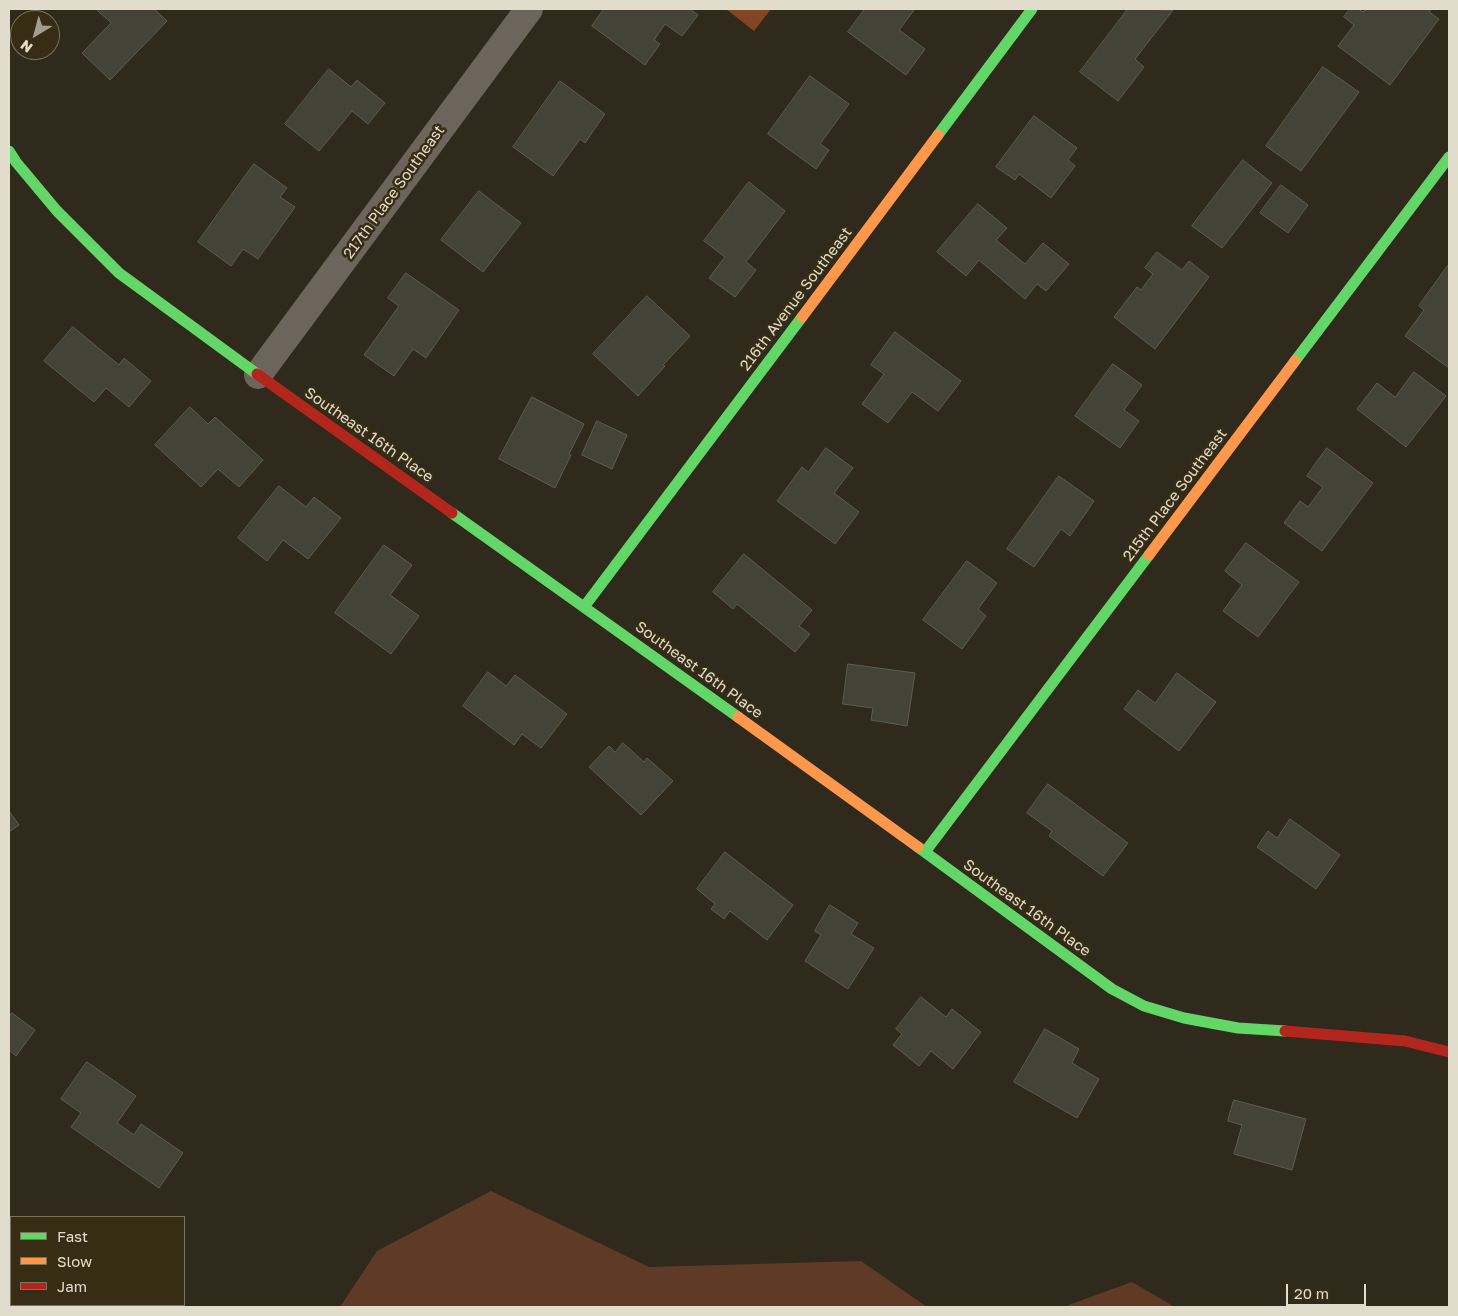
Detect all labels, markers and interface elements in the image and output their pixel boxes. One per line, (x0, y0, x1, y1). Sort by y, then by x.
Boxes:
north arrow (10, 10, 60, 60)
text: N (17, 37, 36, 57)
street label: 217th Place Southeast (340, 122, 448, 262)
street label: 216th Avenue Southeast (736, 224, 856, 374)
street label: Southeast 16th Place (301, 384, 437, 486)
street label: 215th Place Southeast (1119, 425, 1231, 565)
street label: Southeast 16th Place (632, 618, 766, 722)
street label: Southeast 16th Place (960, 856, 1094, 960)
legend (10, 1216, 185, 1306)
text: Fast (57, 1227, 88, 1245)
text: Slow (57, 1252, 92, 1270)
scale bar (1288, 1274, 1368, 1306)
text: Jam (57, 1277, 87, 1295)
text: 20 m (1294, 1284, 1329, 1302)

